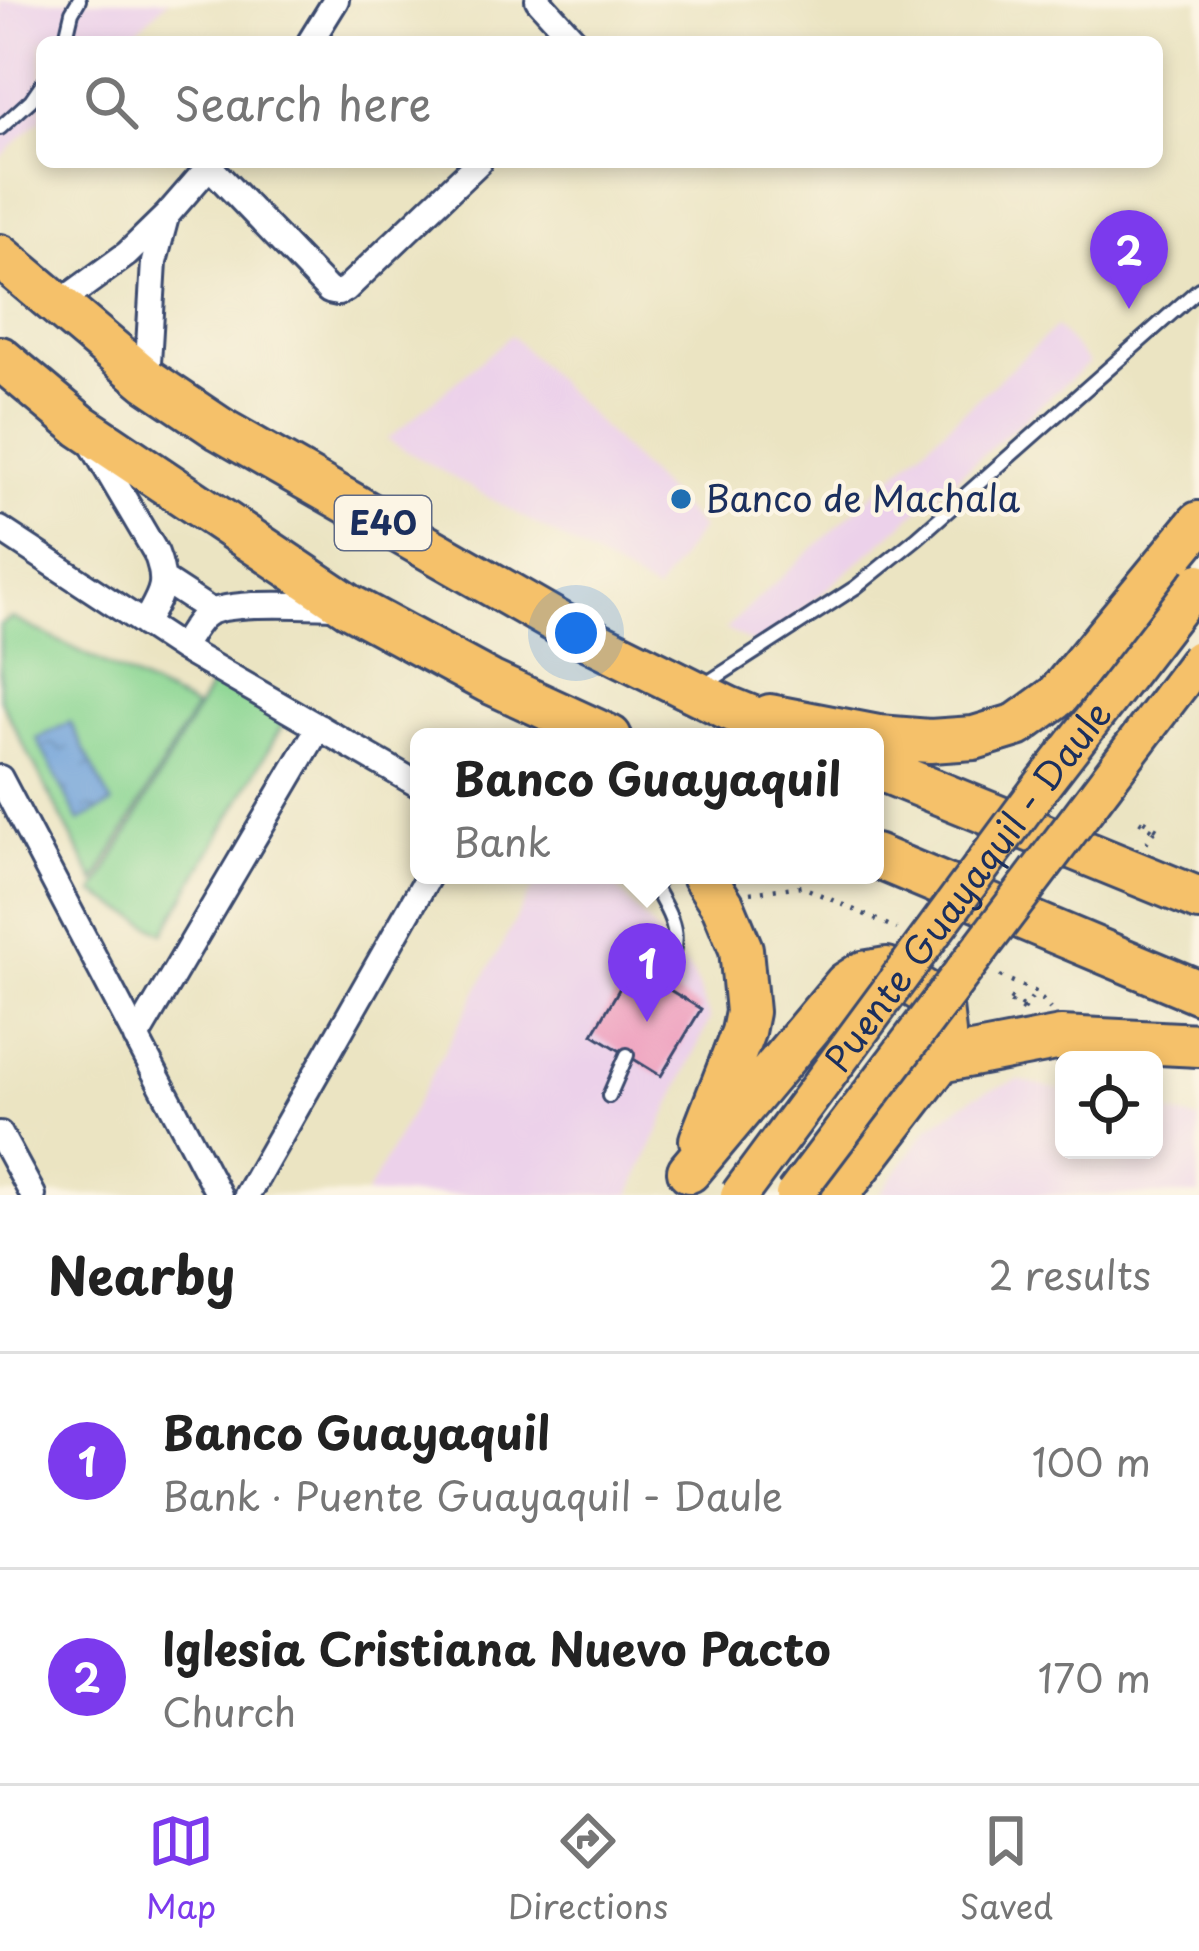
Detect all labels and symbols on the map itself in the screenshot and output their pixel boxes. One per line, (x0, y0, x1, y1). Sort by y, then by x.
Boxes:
pin: 2 (1090, 210, 1168, 309)
place label: Banco de Machala (705, 470, 1020, 524)
marker: Banco de Machala (668, 486, 694, 512)
road number: E40 (335, 496, 431, 550)
your location (546, 603, 606, 663)
street label: Puente Guayaquil - Daule (810, 689, 1123, 1082)
pin: 1 (608, 923, 686, 1022)

